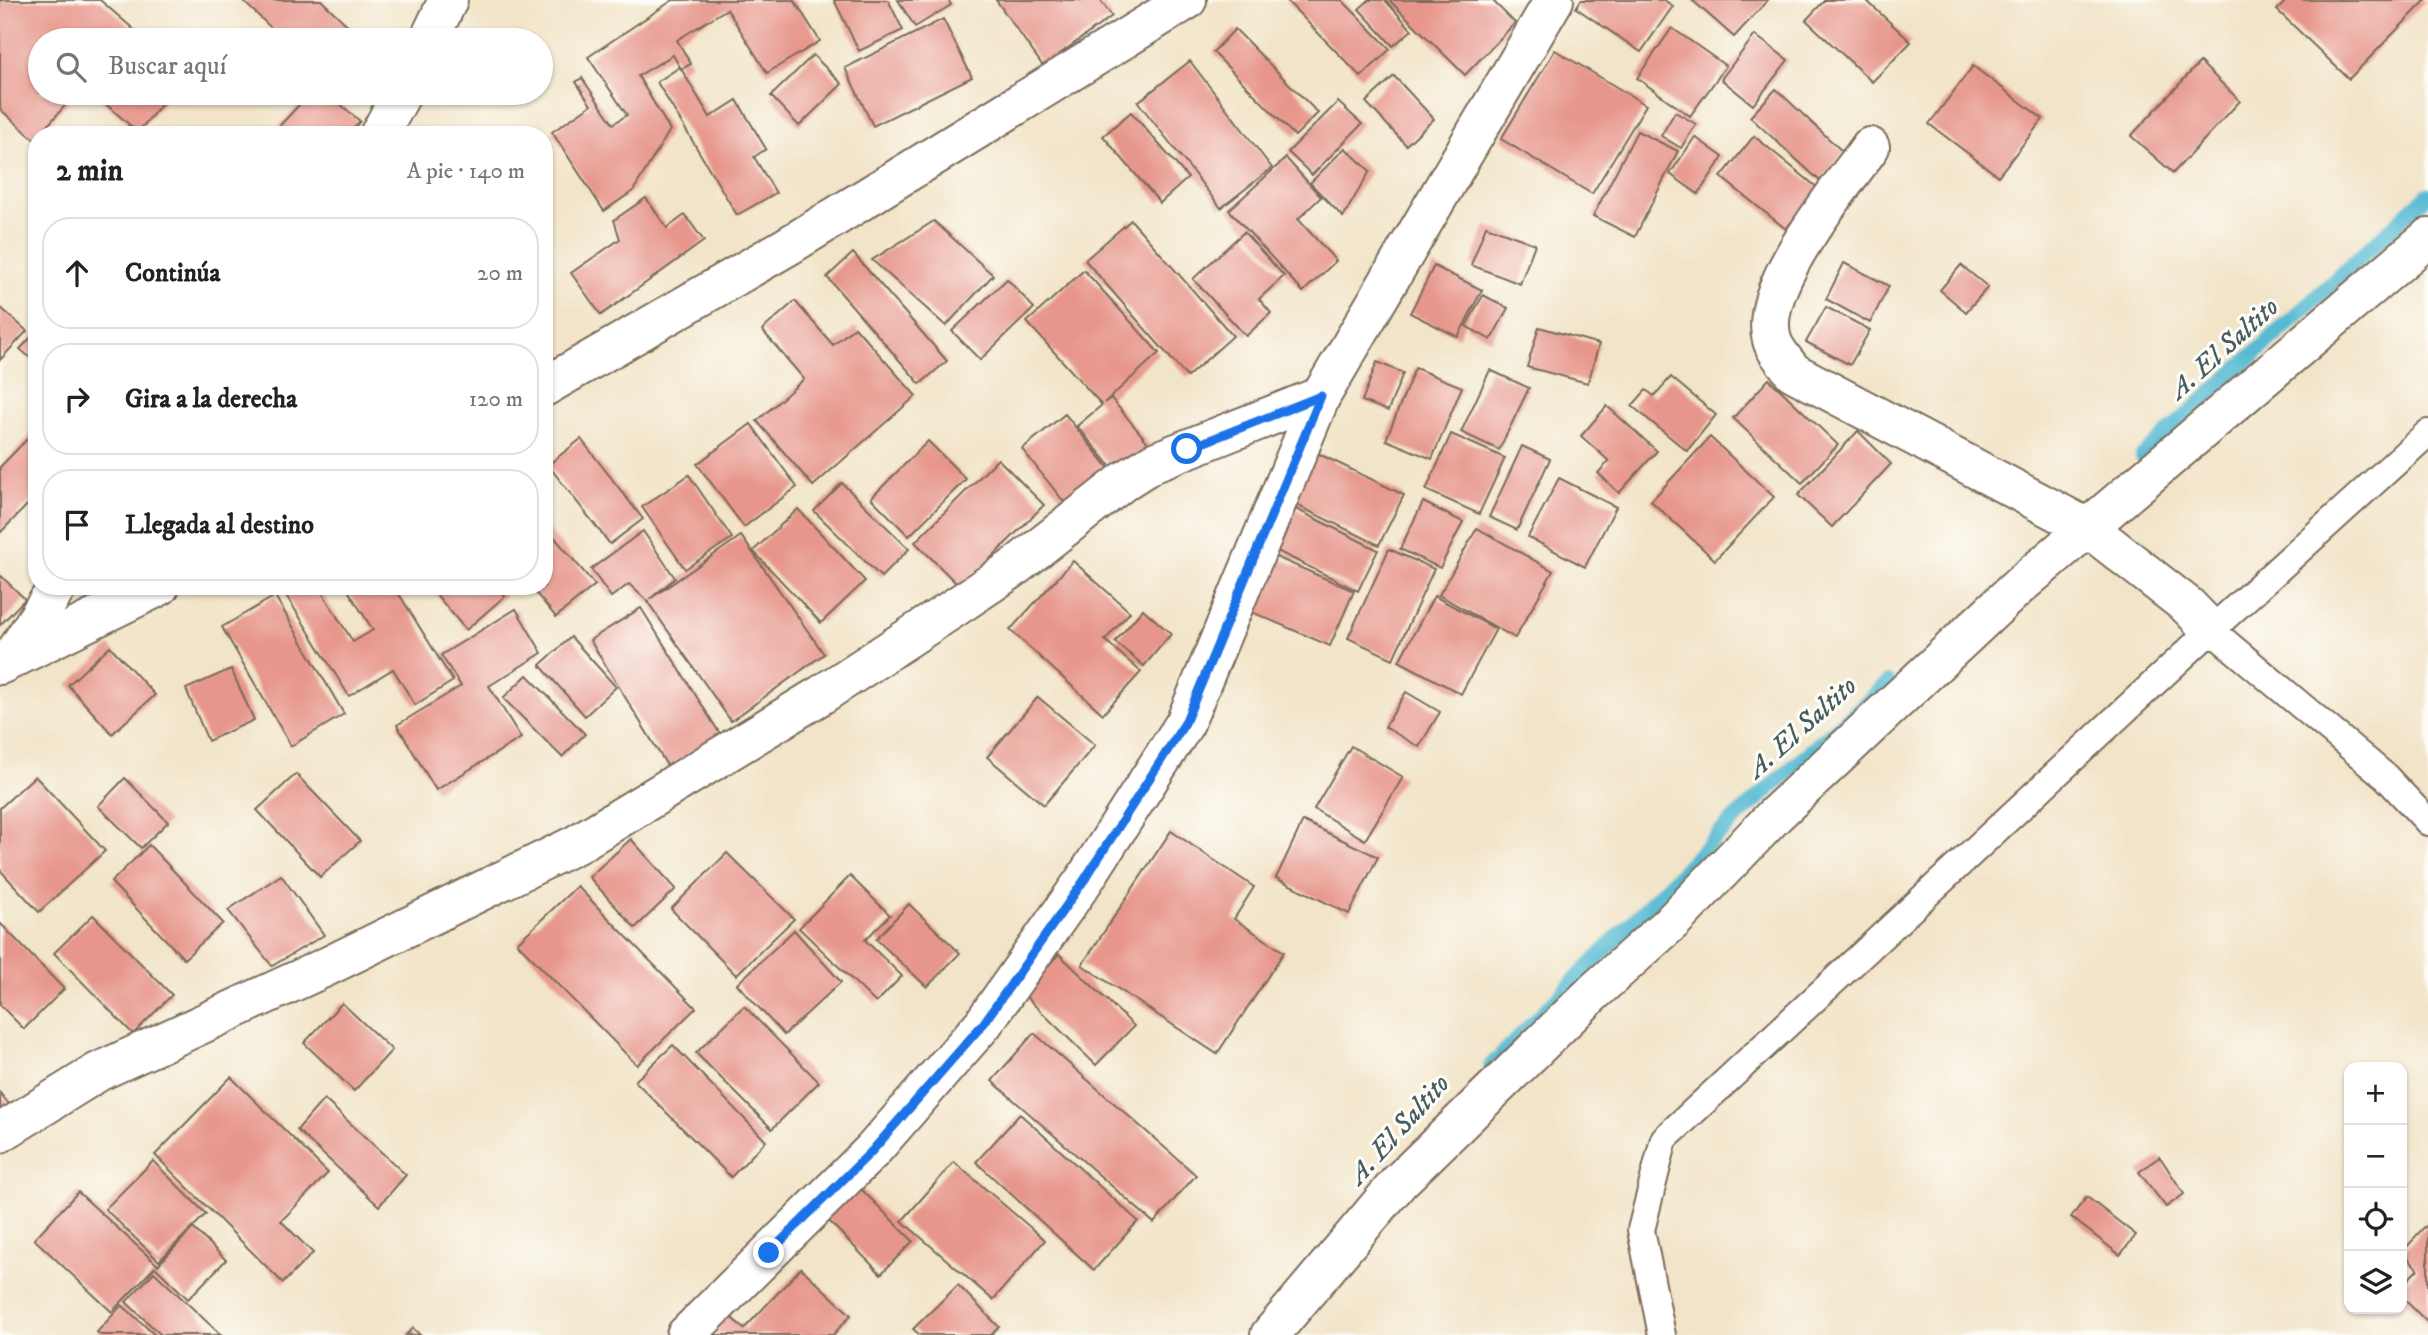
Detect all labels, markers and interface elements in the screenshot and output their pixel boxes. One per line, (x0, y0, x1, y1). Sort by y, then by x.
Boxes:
search box (28, 28, 553, 105)
icon: search (52, 48, 90, 86)
text: Buscar aquí (108, 50, 226, 83)
text: 2 min (56, 153, 123, 190)
text: A pie · 140 m (407, 157, 525, 186)
icon: ahead (58, 254, 96, 292)
text: Continúa (125, 257, 220, 290)
text: 20 m (477, 259, 523, 288)
water label: A. El Saltito (2160, 290, 2286, 409)
icon: right (58, 380, 96, 418)
text: Gira a la derecha (125, 383, 297, 416)
text: 120 m (469, 385, 523, 414)
route start (1171, 433, 1202, 464)
icon: arrive (58, 506, 96, 544)
text: Llegada al destino (125, 509, 314, 542)
water label: A. El Saltito (1738, 669, 1864, 788)
map controls (2344, 1062, 2407, 1314)
button: + (2344, 1062, 2407, 1125)
water label: A. El Saltito (1339, 1067, 1458, 1193)
button: − (2344, 1125, 2407, 1188)
button: locate (2344, 1188, 2407, 1251)
route end (753, 1237, 784, 1268)
button: layers (2344, 1251, 2407, 1314)

